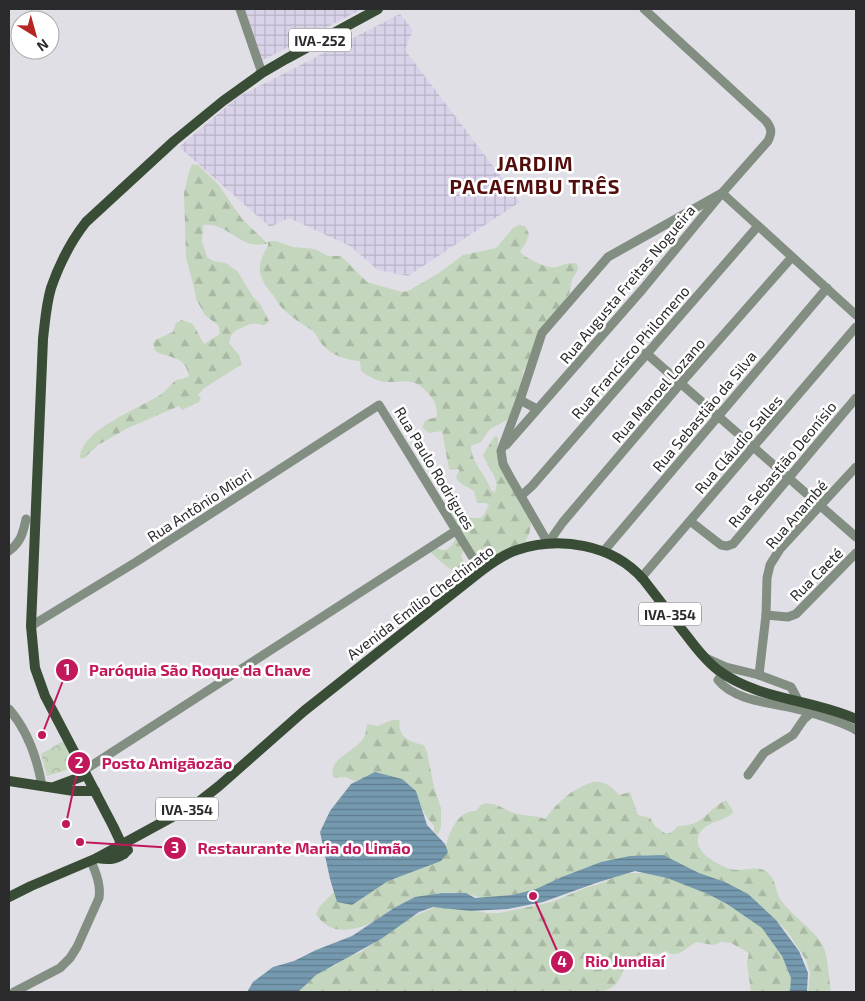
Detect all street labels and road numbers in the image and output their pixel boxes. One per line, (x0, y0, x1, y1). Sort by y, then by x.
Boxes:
road number: IVA-252 (289, 28, 351, 52)
street label: Rua Augusta Freitas Nogueira (555, 201, 699, 367)
street label: Rua Francisco Philomeno (567, 282, 693, 422)
street label: Rua Manoel Lozano (608, 334, 708, 446)
street label: Rua Sebastião da Silva (648, 347, 760, 475)
street label: Rua Cláudio Salles (690, 391, 786, 497)
street label: Rua Sebastião Deonísio (724, 397, 840, 531)
street label: Rua Paulo Rodrigues (391, 403, 479, 533)
street label: Rua Antônio Miori (143, 465, 255, 545)
street label: Rua Anambé (761, 476, 831, 552)
street label: Avenida Emílio Chechinato (343, 541, 497, 663)
street label: Rua Caeté (786, 544, 846, 604)
road number: IVA-354 (639, 602, 701, 626)
road number: IVA-354 (156, 798, 218, 821)

